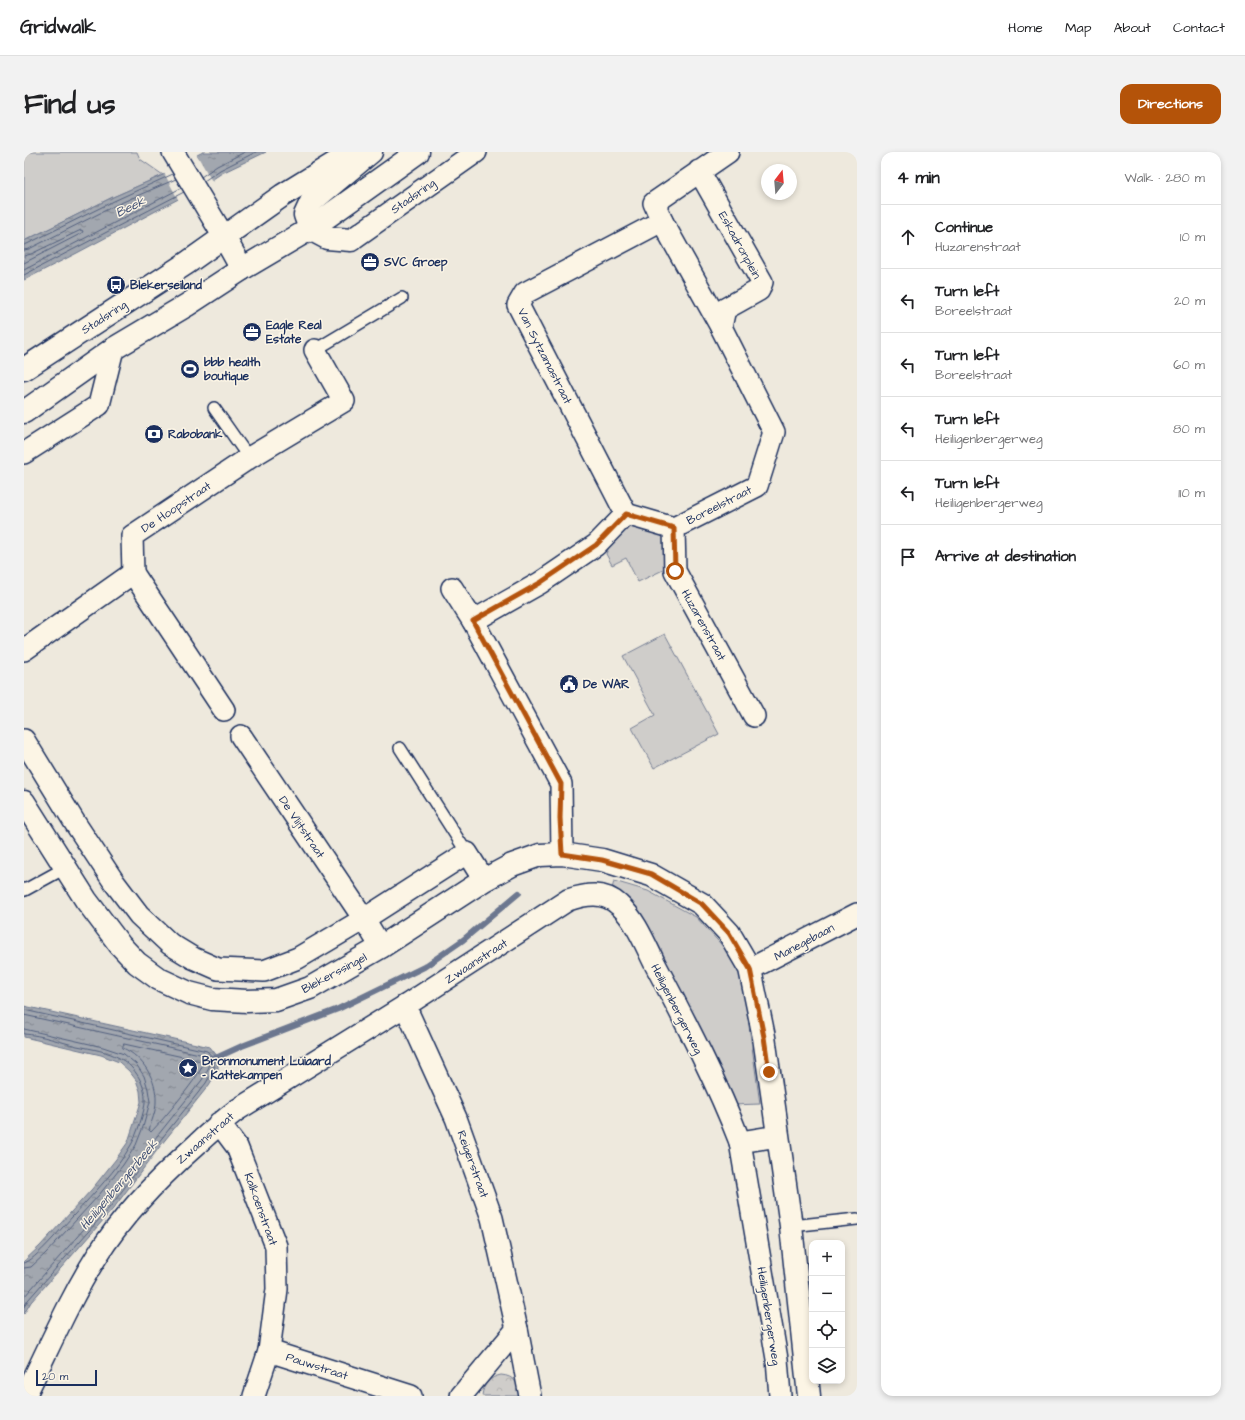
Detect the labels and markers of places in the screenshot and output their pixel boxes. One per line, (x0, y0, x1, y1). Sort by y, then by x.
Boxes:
office icon: SVC Groep (359, 251, 381, 273)
place label: SVC Groep (383, 254, 448, 272)
bus stop icon: Blekerseiland (105, 274, 127, 296)
place label: Blekerseiland (130, 277, 203, 294)
place label: Eagle Real Estate (266, 317, 322, 348)
office icon: Eagle Real Estate (241, 321, 263, 343)
place label: bbb health boutique (204, 354, 261, 386)
sports icon: bbb health boutique (179, 358, 201, 380)
bank icon: Rabobank (143, 423, 165, 445)
place label: Rabobank (168, 426, 223, 443)
public building icon: De WAR (558, 673, 580, 695)
place label: De WAR (583, 676, 630, 693)
place label: Bronmonument Luiaard - Kattekampen (202, 1053, 332, 1085)
place icon: Bronmonument Luiaard - Kattekampen (177, 1057, 199, 1079)

